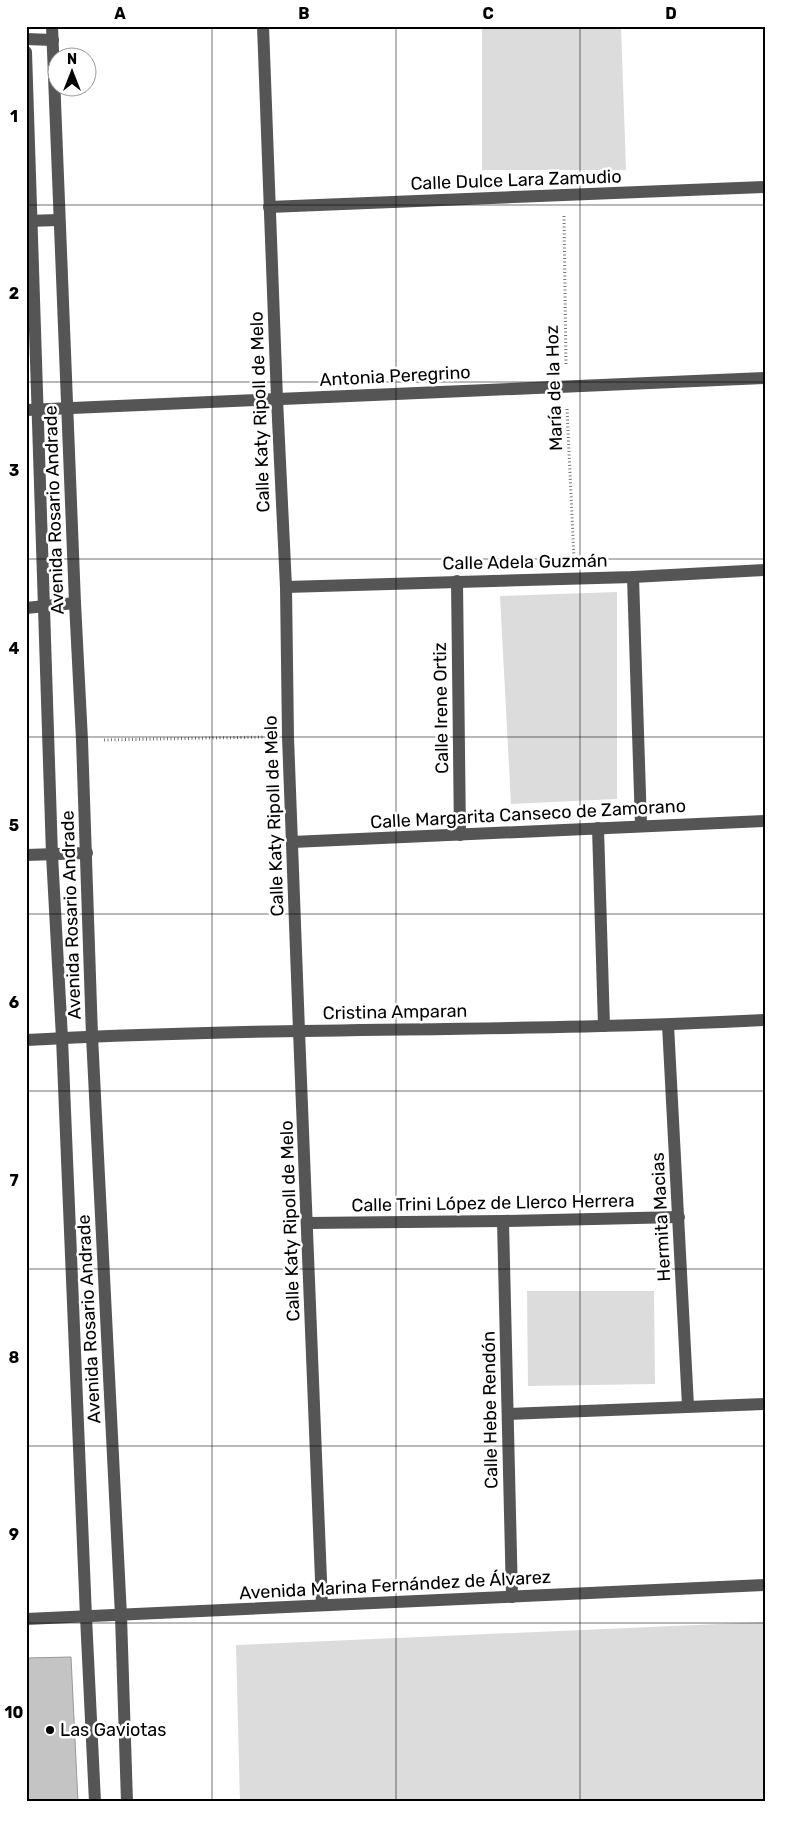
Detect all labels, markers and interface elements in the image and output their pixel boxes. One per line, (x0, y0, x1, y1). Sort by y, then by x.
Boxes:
text: A (114, 4, 126, 23)
text: B (298, 4, 310, 23)
text: C (482, 4, 494, 23)
text: D (665, 4, 677, 23)
north arrow (48, 48, 98, 98)
text: N (67, 51, 77, 68)
text: 1 (10, 107, 18, 126)
street label: Calle Dulce Lara Zamudio (410, 165, 622, 195)
text: 2 (9, 284, 19, 303)
street label: Calle Katy Ripoll de Melo (245, 311, 275, 513)
street label: María de la Hoz (541, 325, 567, 451)
street label: Antonia Peregrino (319, 361, 471, 391)
street label: Avenida Rosario Andrade (39, 405, 69, 615)
text: 3 (9, 461, 19, 480)
street label: Calle Adela Guzmán (442, 550, 608, 574)
text: 4 (9, 639, 20, 658)
street label: Calle Irene Ortiz (429, 642, 453, 774)
street label: Calle Katy Ripoll de Melo (259, 715, 289, 917)
street label: Calle Margarita Canseco de Zamorano (370, 795, 686, 833)
street label: Avenida Rosario Andrade (56, 810, 86, 1020)
text: 5 (9, 816, 19, 835)
text: 6 (9, 993, 19, 1012)
street label: Cristina Amparan (322, 1000, 468, 1024)
street label: Calle Katy Ripoll de Melo (275, 1120, 305, 1322)
street label: Hermita Macias (647, 1152, 675, 1282)
text: 7 (9, 1171, 19, 1190)
street label: Calle Trini López de Llerco Herrera (351, 1190, 635, 1216)
street label: Avenida Rosario Andrade (73, 1214, 105, 1424)
street label: Calle Hebe Rendón (478, 1331, 502, 1489)
text: 8 (9, 1348, 20, 1367)
text: 9 (9, 1525, 19, 1544)
street label: Avenida Marina Fernández de Álvarez (239, 1566, 551, 1604)
text: 10 (5, 1703, 24, 1722)
place label: Las Gaviotas (60, 1719, 166, 1741)
marker: Las Gaviotas (44, 1724, 56, 1736)

